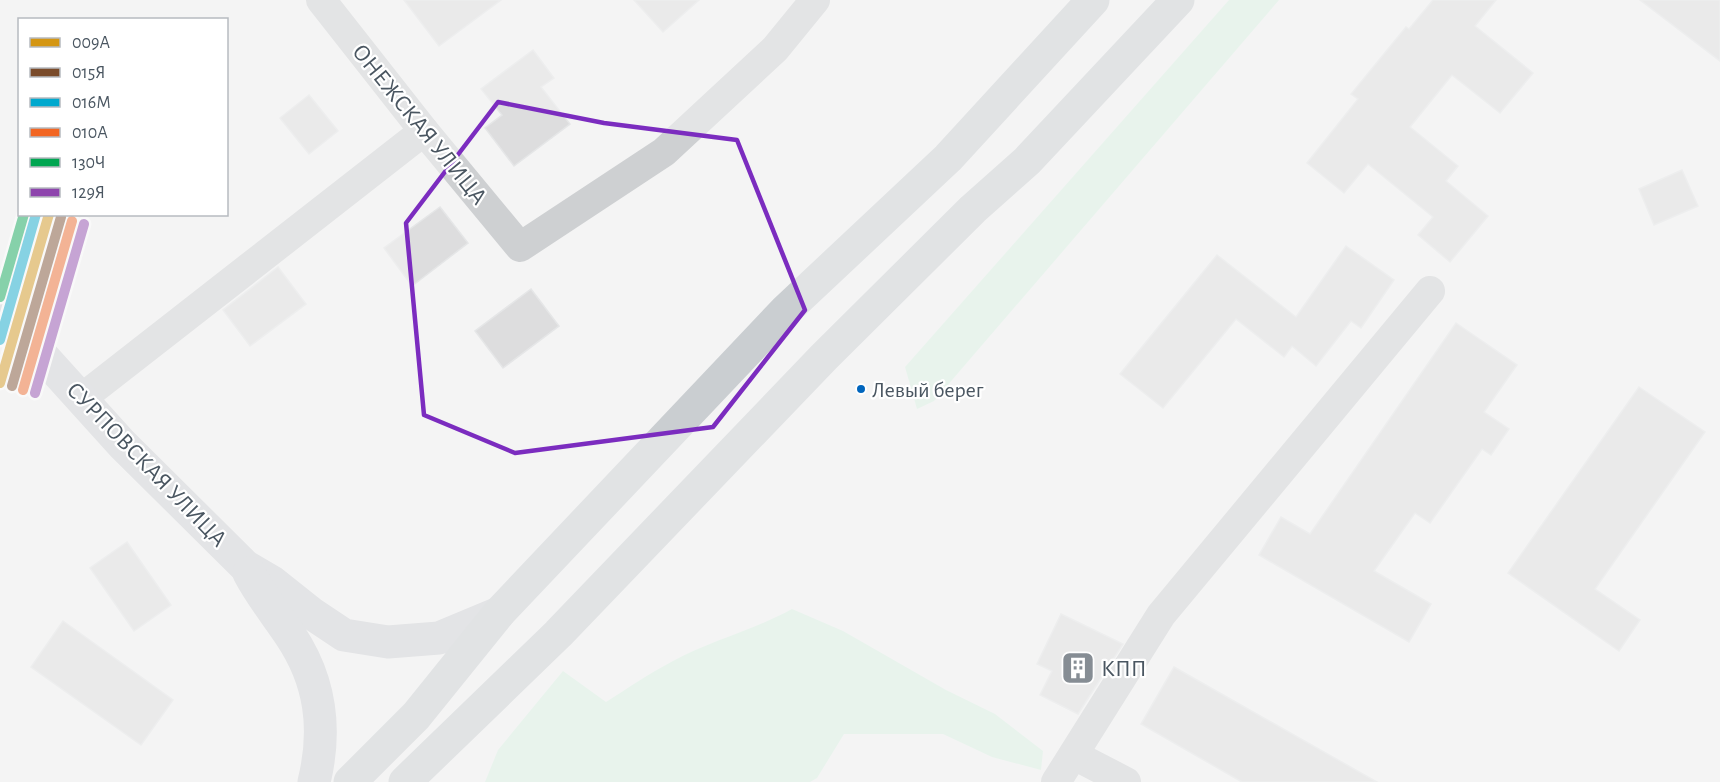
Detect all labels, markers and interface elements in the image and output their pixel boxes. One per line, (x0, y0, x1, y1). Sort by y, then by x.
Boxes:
legend (18, 18, 228, 216)
text: 009А (72, 34, 110, 52)
street label: ОНЕЖСКАЯ УЛИЦА (347, 40, 491, 209)
text: 015Я (72, 64, 106, 82)
text: 016М (72, 94, 111, 112)
text: 010А (72, 124, 108, 142)
text: 130Ч (72, 154, 106, 172)
text: 129Я (72, 184, 105, 202)
street label: СУРПОВСКАЯ УЛИЦА (62, 378, 231, 552)
place label: Левый берег (872, 379, 984, 401)
marker: Левый берег (855, 383, 867, 395)
building icon: КПП (1060, 650, 1096, 686)
place label: КПП (1101, 657, 1147, 681)

